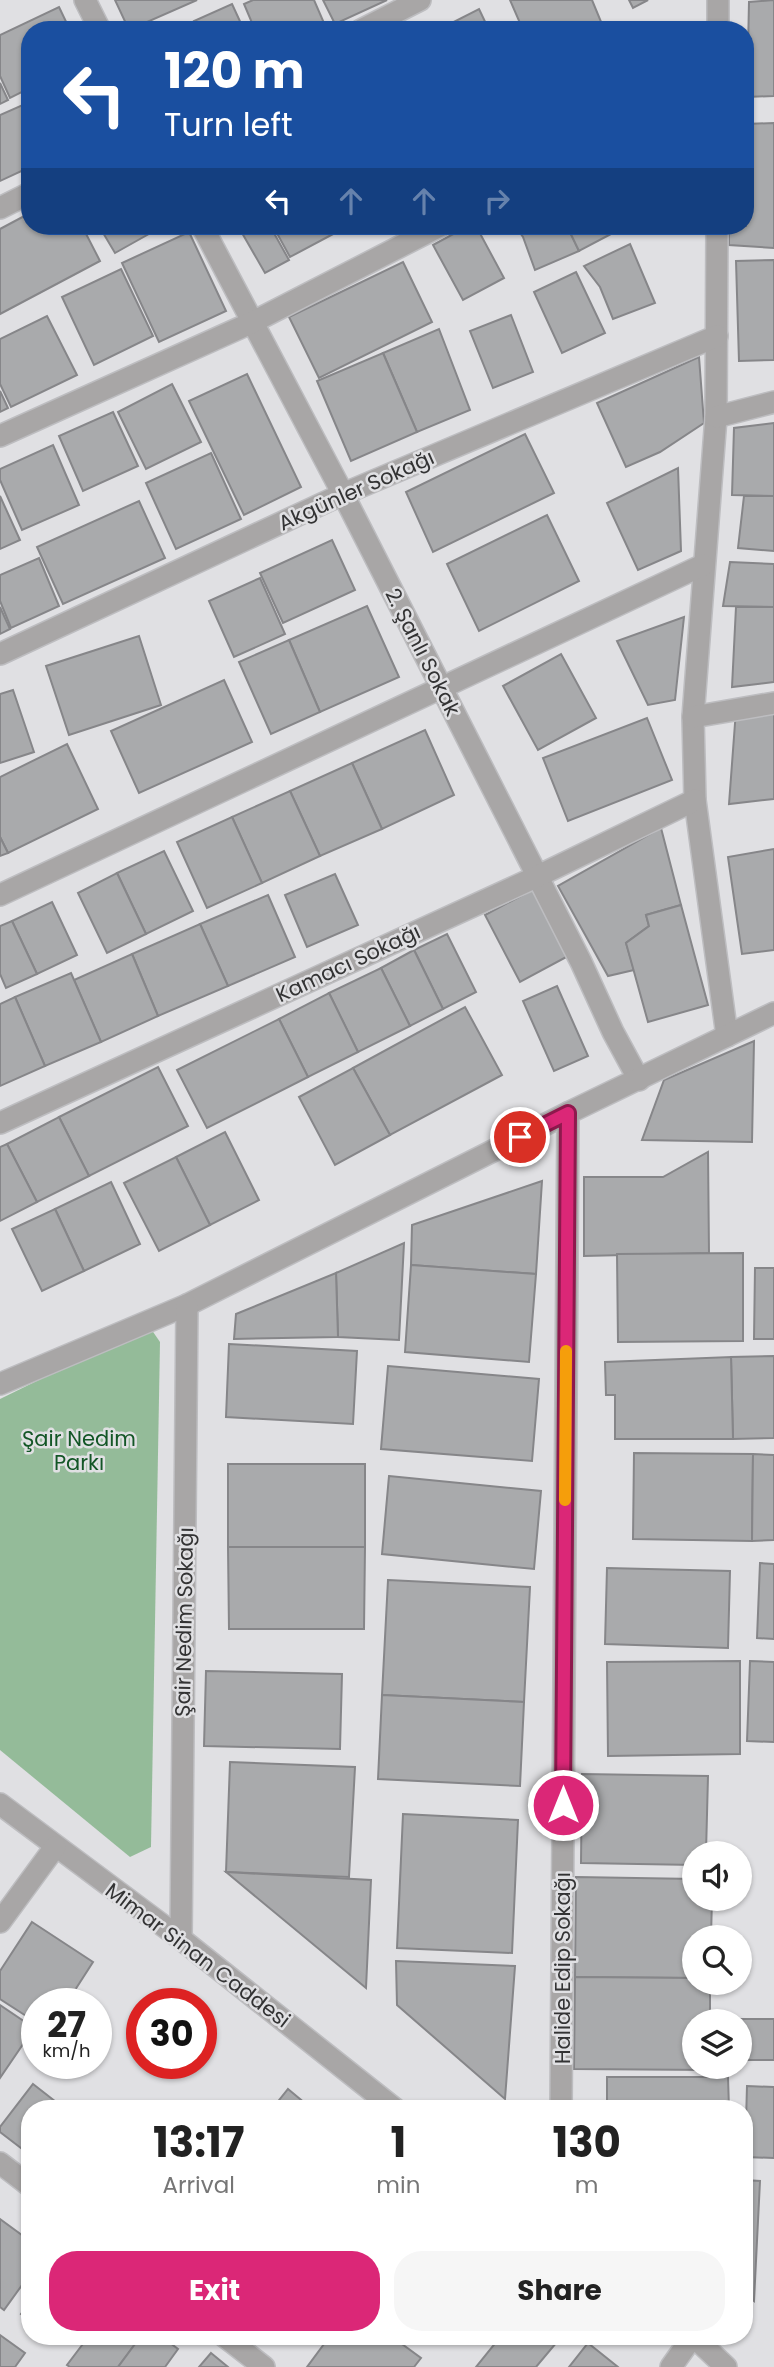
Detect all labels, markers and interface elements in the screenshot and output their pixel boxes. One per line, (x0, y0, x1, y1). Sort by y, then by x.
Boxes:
text: 120 m (164, 37, 305, 105)
icon: left (49, 49, 140, 140)
text: Turn left (164, 102, 293, 147)
icon: left (259, 182, 297, 220)
icon: ahead (332, 182, 370, 220)
icon: ahead (405, 182, 443, 220)
icon: right (478, 182, 516, 220)
street label: Akgünler Sokağı (273, 443, 439, 537)
street label: 2. Şanlı Sokak (378, 583, 468, 721)
street label: Kamacı Sokağı (271, 917, 425, 1009)
pin (490, 1107, 550, 1167)
icon: arrive (501, 1118, 539, 1156)
park label: Şair Nedim Parkı (22, 1424, 136, 1477)
street label: Şair Nedim Sokağı (168, 1527, 200, 1717)
position arrow (526, 1768, 600, 1842)
map controls (682, 1841, 752, 2079)
button: sound (682, 1841, 752, 1911)
street label: Halide Edip Sokağı (548, 1872, 577, 2064)
street label: Mimar Sinan Caddesi (100, 1876, 296, 2034)
button: search (682, 1925, 752, 1995)
speed limit sign: 30 (126, 1988, 217, 2079)
text: 27 (47, 2000, 86, 2049)
button: layers (682, 2009, 752, 2079)
text: km/h (43, 2038, 90, 2063)
text: 13:17 (153, 2113, 244, 2172)
text: 1 (390, 2113, 406, 2172)
text: 130 (552, 2113, 621, 2172)
text: Arrival (162, 2169, 235, 2201)
text: min (376, 2169, 420, 2201)
text: m (575, 2169, 599, 2201)
button: Exit (49, 2251, 380, 2331)
button: Share (394, 2251, 725, 2331)

